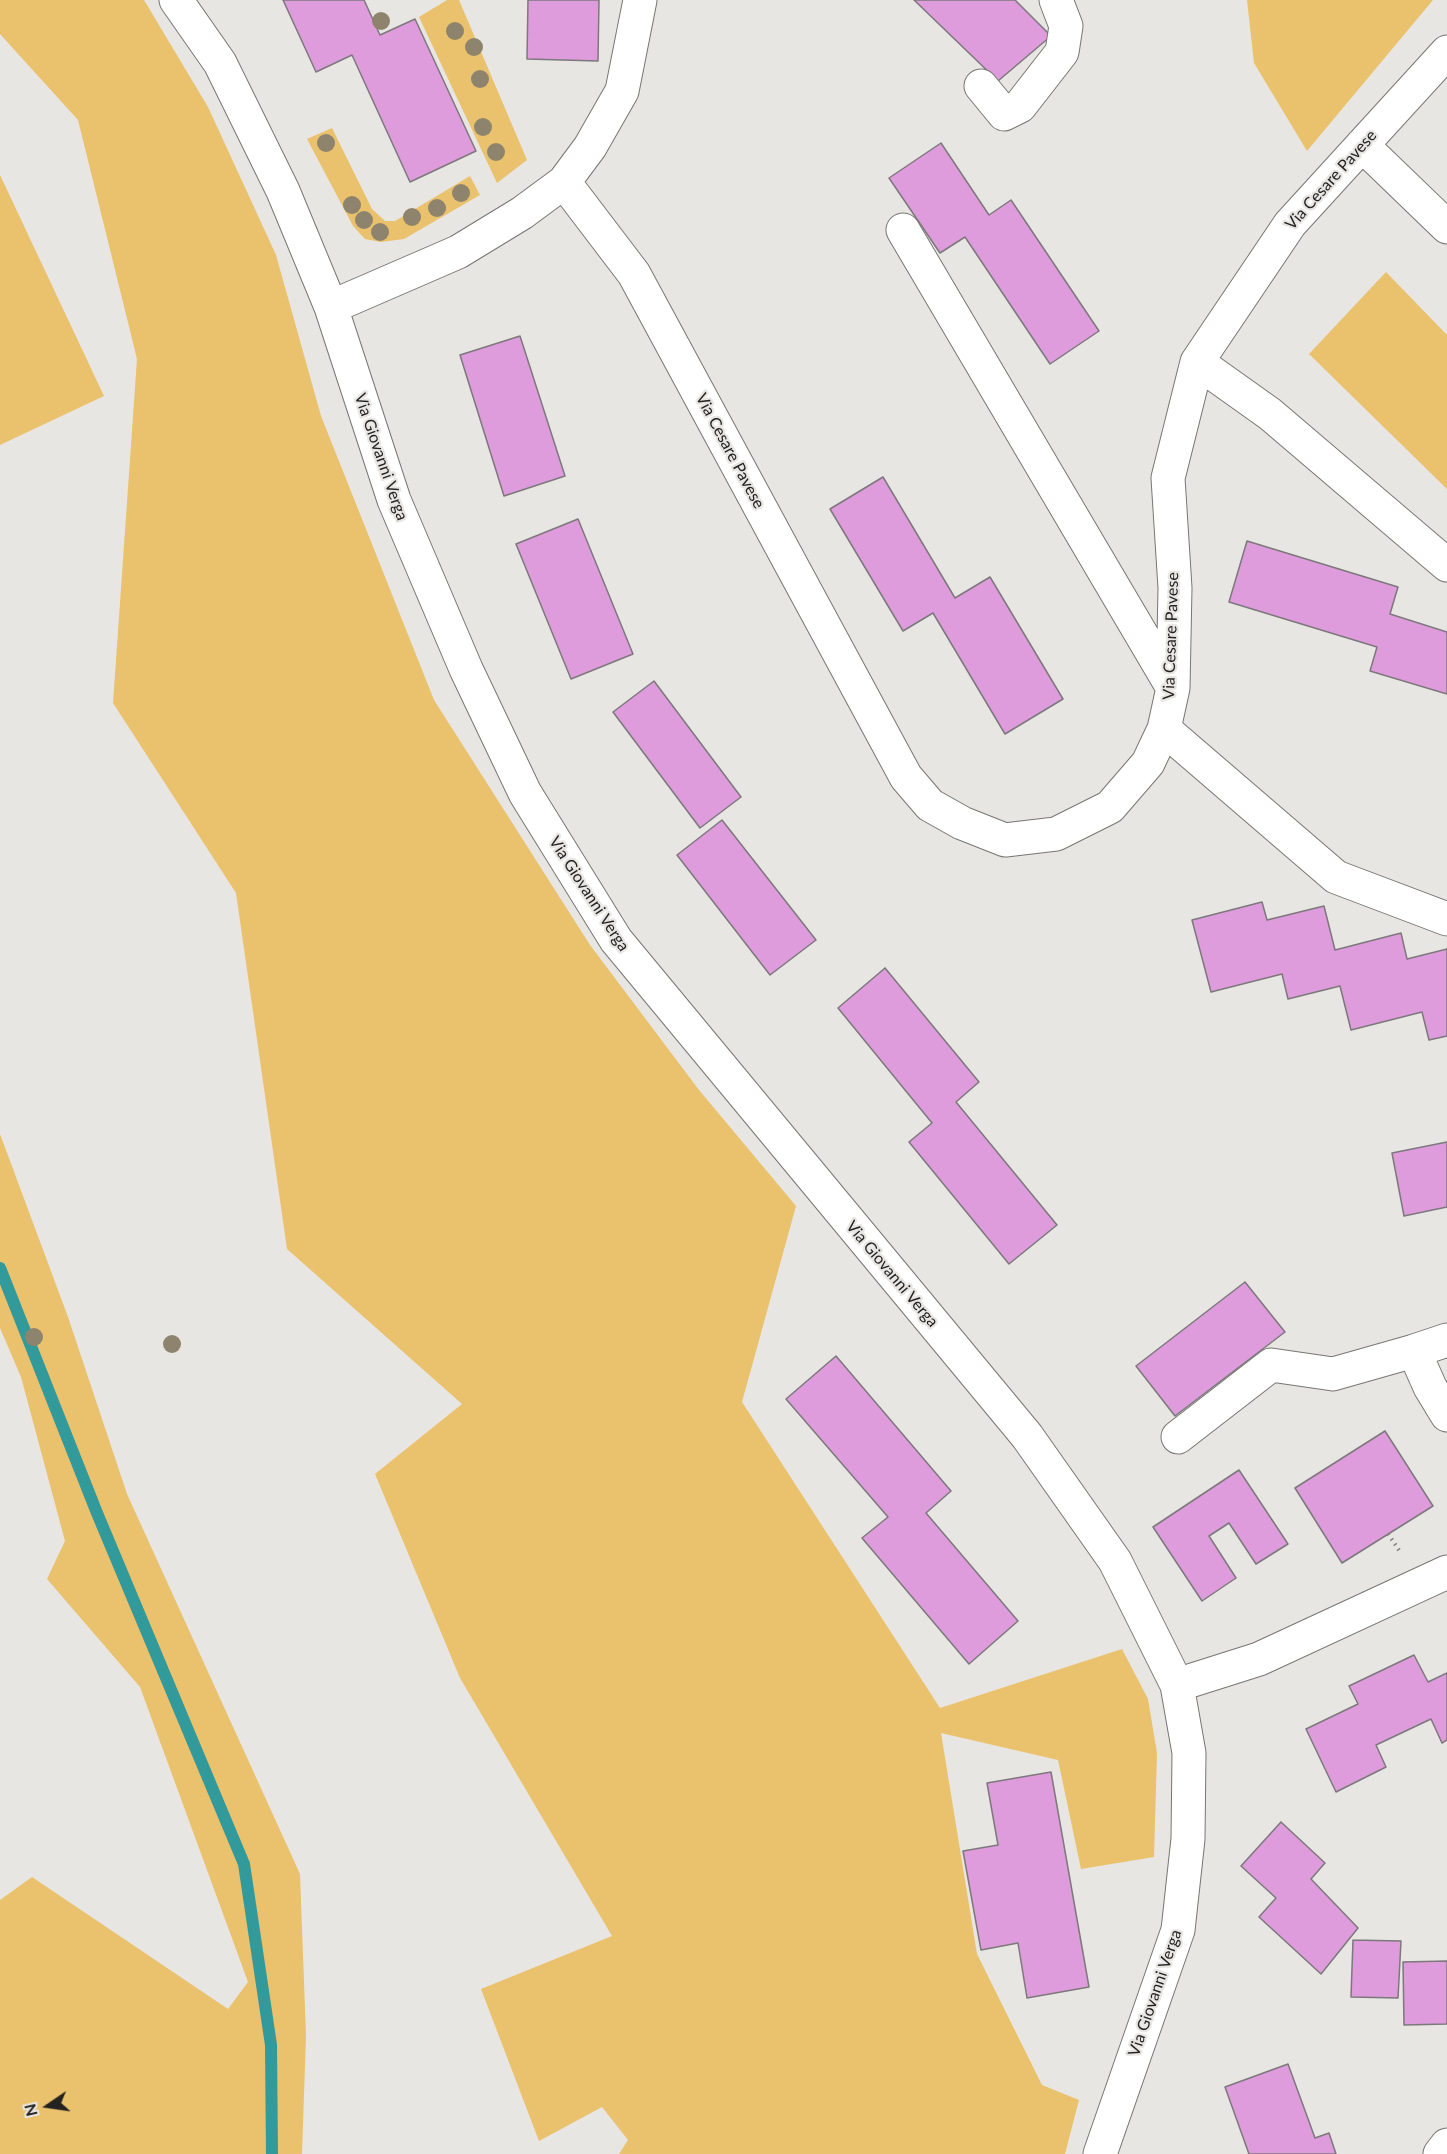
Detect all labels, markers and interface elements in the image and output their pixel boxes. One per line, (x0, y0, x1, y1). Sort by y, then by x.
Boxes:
street label: Via Cesare Pavese (1281, 126, 1381, 234)
street label: Via Cesare Pavese (692, 390, 768, 512)
street label: Via Giovanni Verga (350, 391, 412, 523)
street label: Via Cesare Pavese (1159, 572, 1183, 700)
street label: Via Giovanni Verga (545, 833, 633, 955)
street label: Via Giovanni Verga (842, 1217, 942, 1331)
street label: Via Giovanni Verga (1124, 1927, 1186, 2059)
north arrow (18, 2076, 78, 2136)
text: N (19, 2102, 41, 2118)

